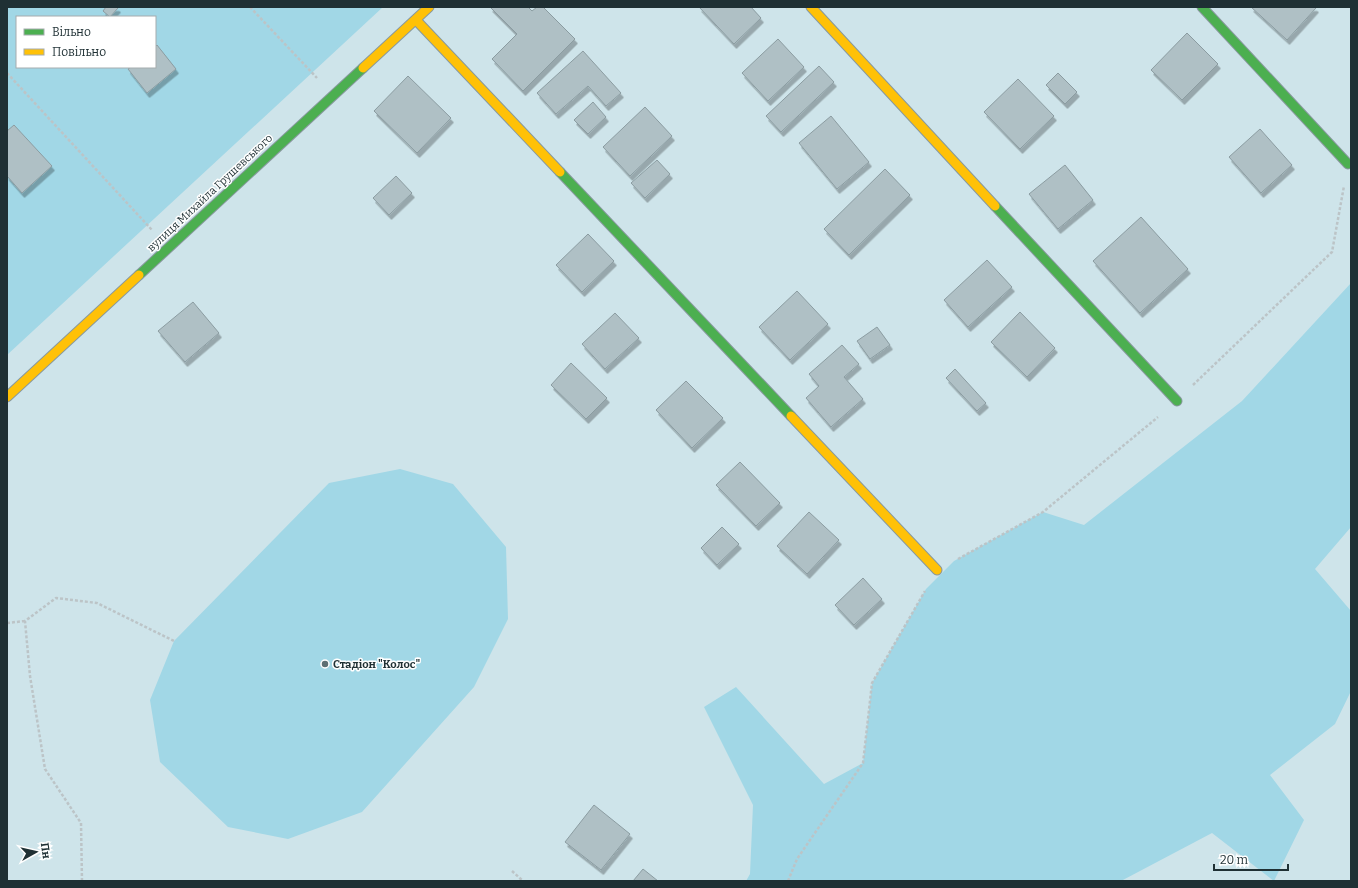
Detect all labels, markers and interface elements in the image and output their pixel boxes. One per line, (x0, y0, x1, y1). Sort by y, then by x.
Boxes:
legend (16, 16, 156, 68)
text: Вільно (52, 25, 91, 39)
text: Повільно (52, 45, 106, 59)
street label: вулиця Михайла Грушевського (145, 132, 275, 254)
place label: Стадіон "Колос" (333, 658, 420, 671)
marker: Стадіон "Колос" (320, 659, 330, 669)
north arrow (16, 832, 56, 872)
text: Пн (38, 842, 53, 860)
scale bar (1214, 846, 1288, 872)
text: 20 m (1220, 853, 1249, 867)

